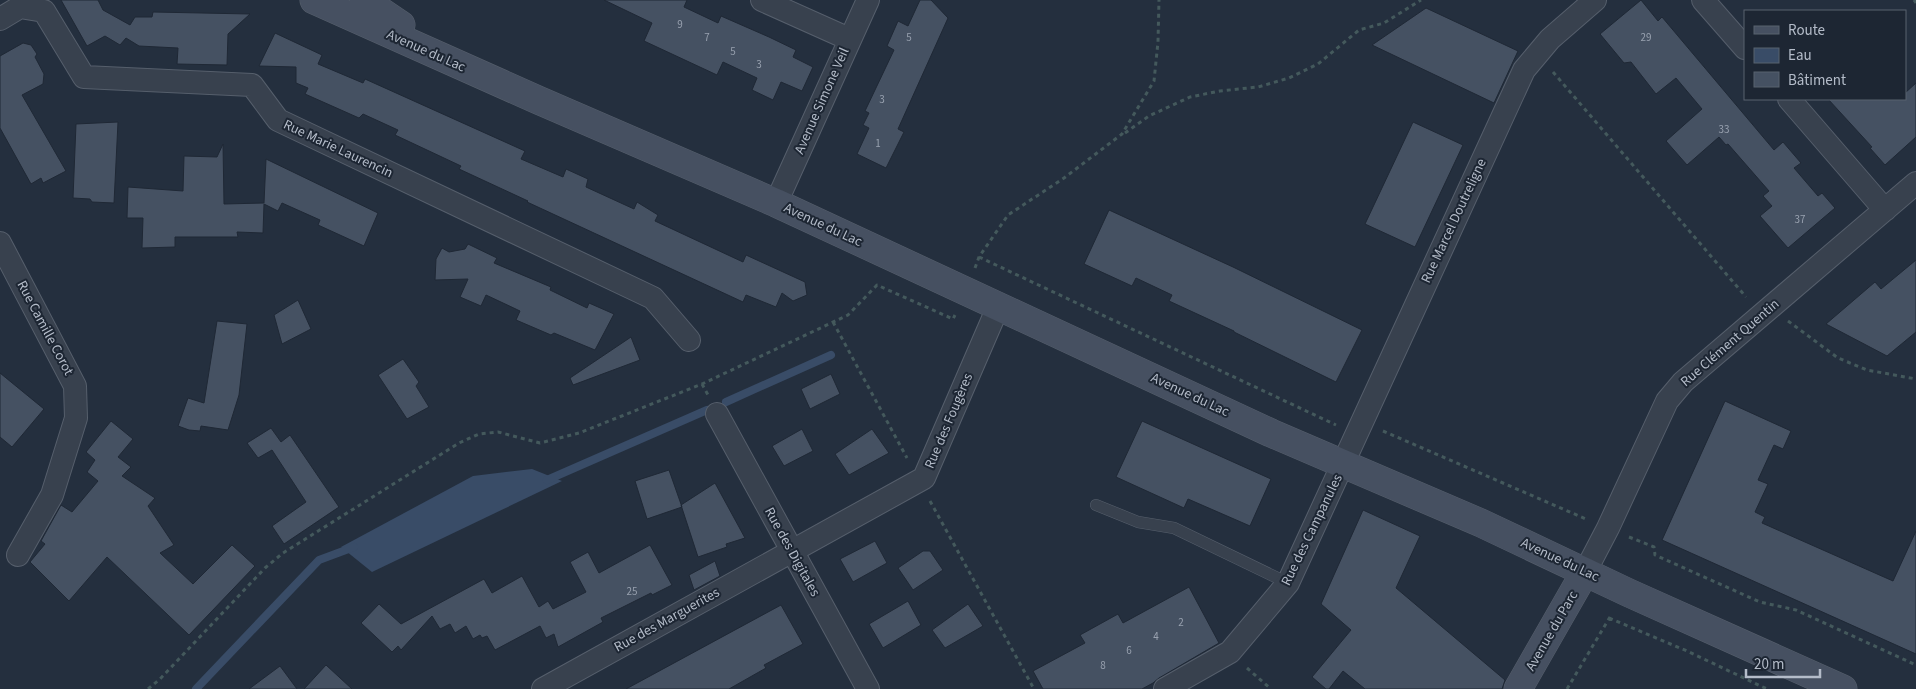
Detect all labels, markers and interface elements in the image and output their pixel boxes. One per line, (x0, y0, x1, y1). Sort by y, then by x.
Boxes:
legend (1744, 10, 1906, 100)
house number: 9 (677, 17, 683, 32)
text: Route (1788, 20, 1825, 41)
street label: Avenue du Lac (383, 25, 469, 78)
house number: 7 (704, 30, 710, 45)
house number: 5 (906, 30, 912, 45)
house number: 29 (1641, 30, 1651, 45)
house number: 5 (730, 44, 736, 59)
street label: Avenue Simone Veil (790, 44, 855, 157)
text: Eau (1788, 45, 1812, 66)
house number: 3 (756, 57, 762, 72)
text: Bâtiment (1788, 70, 1846, 91)
house number: 3 (879, 92, 885, 107)
street label: Rue Marie Laurencin (280, 115, 396, 183)
house number: 33 (1719, 122, 1729, 137)
house number: 1 (875, 136, 881, 151)
street label: Rue Marcel Doutreligne (1416, 155, 1492, 287)
street label: Avenue du Lac (781, 198, 866, 252)
house number: 37 (1795, 212, 1805, 227)
street label: Rue Camille Corot (12, 277, 79, 379)
street label: Rue Clément Quentin (1676, 294, 1784, 392)
street label: Avenue du Lac (1148, 368, 1233, 422)
street label: Rue des Fougères (920, 370, 978, 472)
street label: Rue des Campanules (1276, 471, 1348, 589)
street label: Rue des Digitales (759, 504, 825, 600)
street label: Avenue du Lac (1518, 533, 1603, 587)
street label: Rue des Marguerites (611, 583, 724, 657)
house number: 25 (627, 584, 637, 599)
street label: Avenue du Parc (1521, 587, 1583, 675)
house number: 2 (1178, 615, 1184, 630)
house number: 4 (1153, 629, 1159, 644)
house number: 6 (1126, 643, 1132, 658)
scale bar (1746, 646, 1820, 678)
text: 20 m (1754, 654, 1784, 675)
house number: 8 (1100, 658, 1106, 673)

